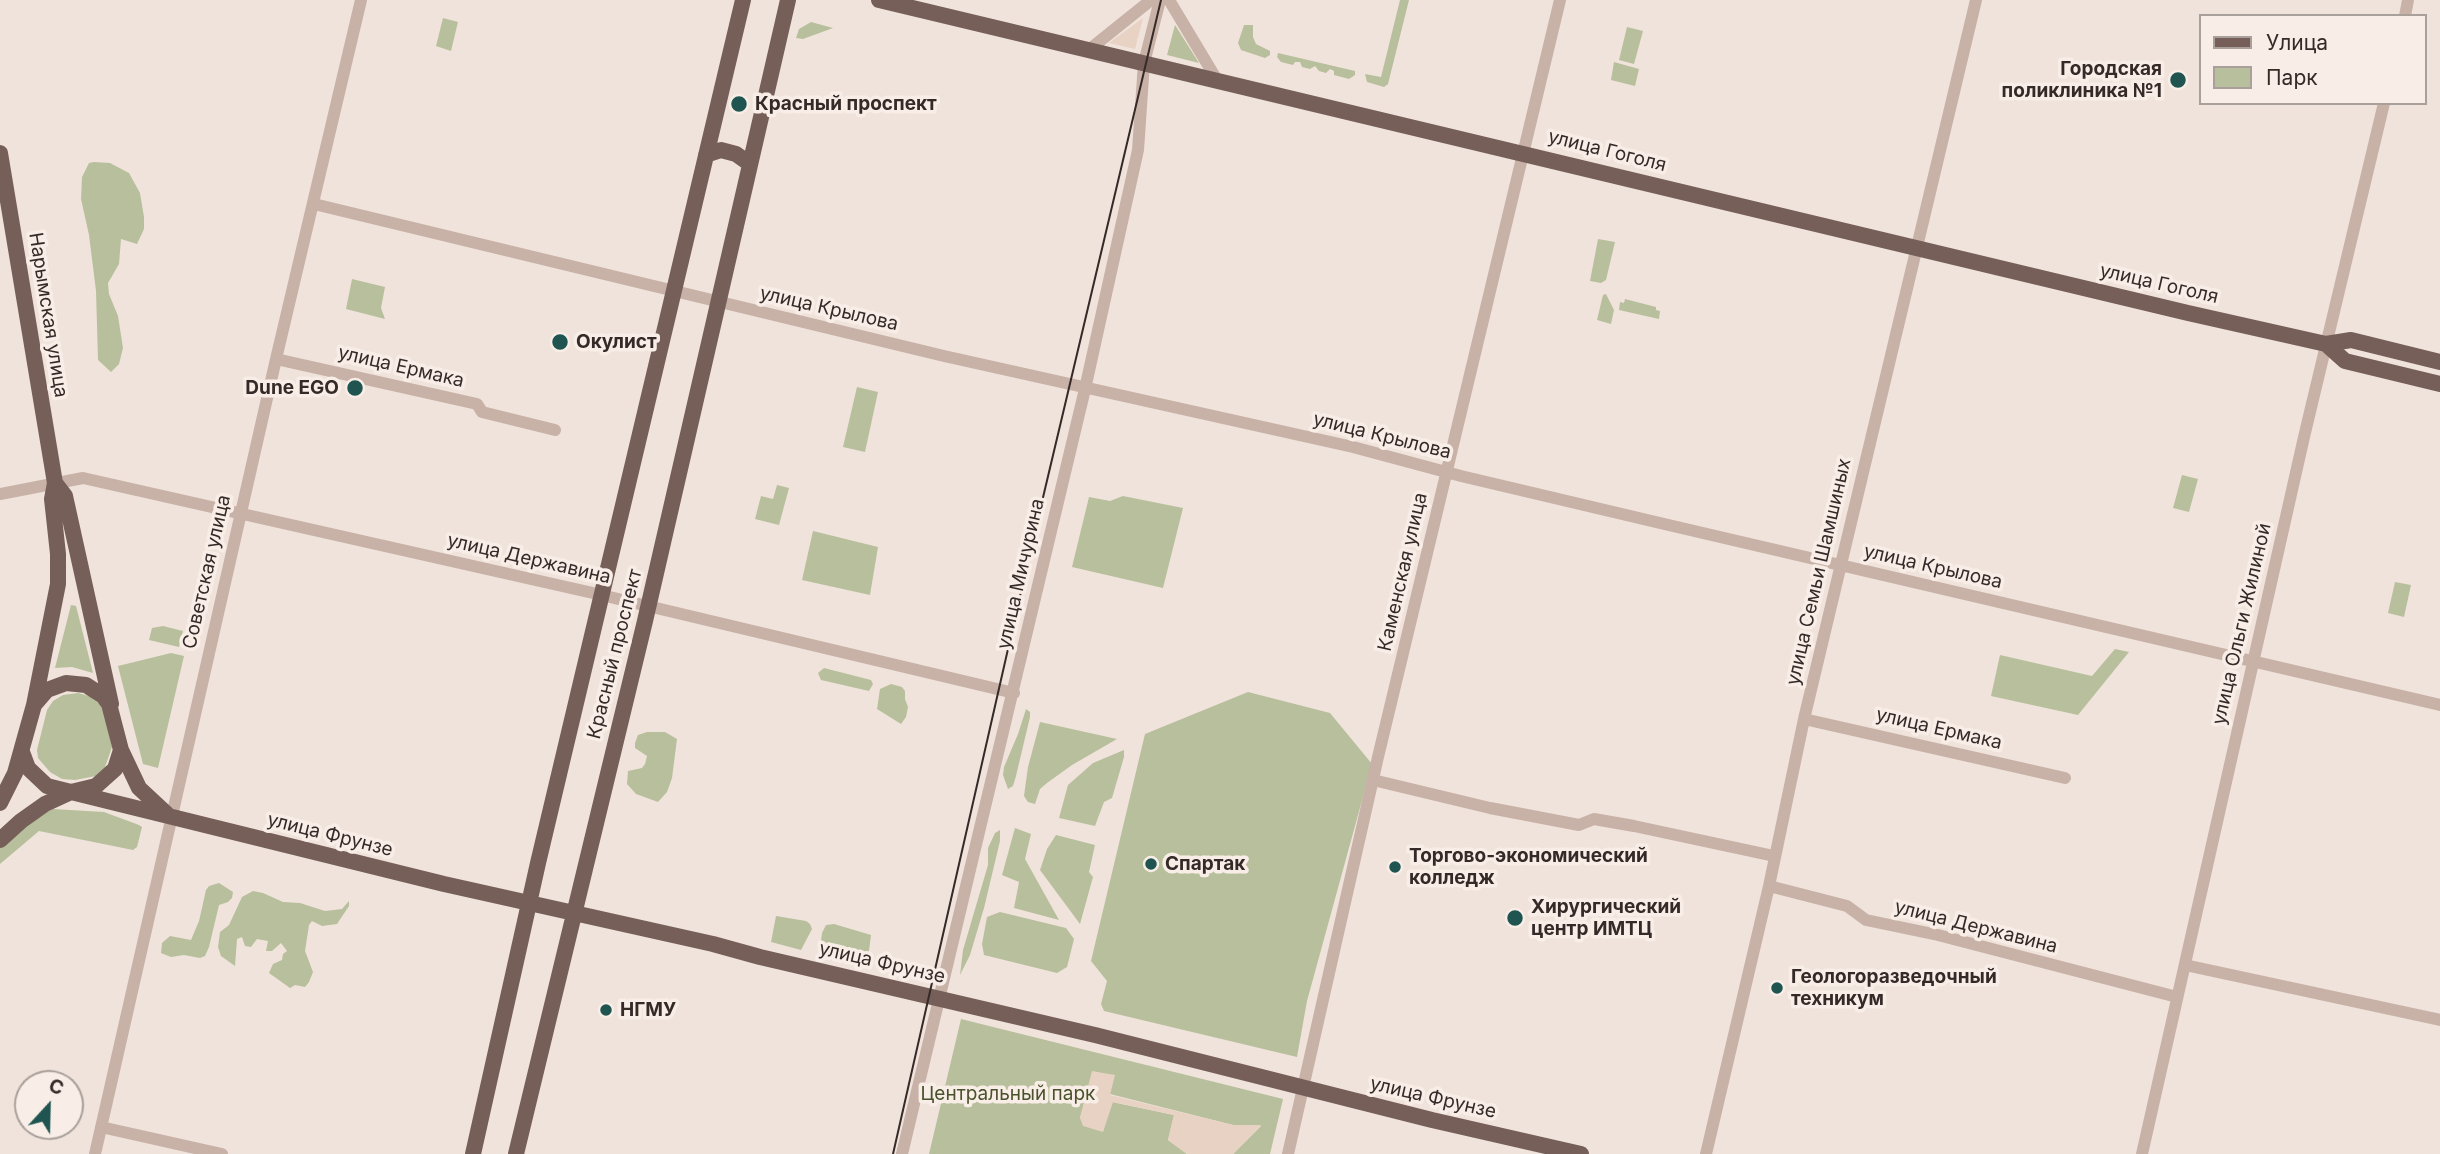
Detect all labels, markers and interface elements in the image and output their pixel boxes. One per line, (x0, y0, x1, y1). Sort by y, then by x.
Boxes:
legend (2198, 14, 2426, 105)
text: Улица (2266, 30, 2328, 55)
place label: Городская поликлиника №1 (2002, 58, 2162, 102)
text: Парк (2266, 65, 2318, 90)
marker: Городская поликлиника №1 (2168, 70, 2188, 90)
place label: Красный проспект (755, 93, 937, 115)
marker: Красный проспект (729, 94, 749, 114)
street label: улица Гоголя (1546, 125, 1668, 177)
street label: Нарымская улица (24, 231, 72, 399)
street label: улица Гоголя (2097, 259, 2221, 309)
street label: улица Крылова (758, 282, 900, 336)
place label: Окулист (576, 331, 657, 353)
marker: Окулист (550, 332, 570, 352)
street label: улица Ермака (336, 341, 466, 393)
place label: Dune EGO (245, 377, 339, 399)
marker: Dune EGO (345, 378, 365, 398)
street label: улица Крылова (1311, 408, 1453, 464)
street label: улица Семьи Шамшиных (1782, 456, 1856, 688)
street label: Каменская улица (1374, 490, 1432, 654)
street label: Советская улица (178, 493, 236, 651)
street label: улица Мичурина (993, 496, 1049, 652)
street label: улица Ольги Жилиной (2208, 521, 2276, 727)
street label: улица Державина (445, 529, 613, 589)
street label: улица Крылова (1862, 540, 2004, 594)
street label: Красный проспект (583, 567, 647, 741)
street label: улица Ермака (1874, 703, 2004, 755)
street label: улица Фрунзе (265, 808, 395, 862)
place label: Торгово-экономический колледж (1409, 845, 1648, 889)
place label: Спартак (1165, 853, 1245, 875)
marker: Спартак (1143, 856, 1159, 872)
marker: Торгово-экономический колледж (1387, 859, 1403, 875)
place label: Хирургический центр ИМТЦ (1531, 896, 1681, 940)
street label: улица Державина (1892, 896, 2060, 958)
marker: Хирургический центр ИМТЦ (1505, 908, 1525, 928)
street label: улица Фрунзе (817, 937, 947, 989)
place label: Геологоразведочный техникум (1791, 966, 1997, 1010)
marker: Геологоразведочный техникум (1769, 980, 1785, 996)
place label: НГМУ (620, 999, 676, 1021)
marker: НГМУ (598, 1002, 614, 1018)
north arrow (14, 1070, 84, 1140)
street label: улица Фрунзе (1368, 1072, 1498, 1124)
text: С (45, 1074, 67, 1100)
park label: Центральный парк (921, 1083, 1095, 1105)

